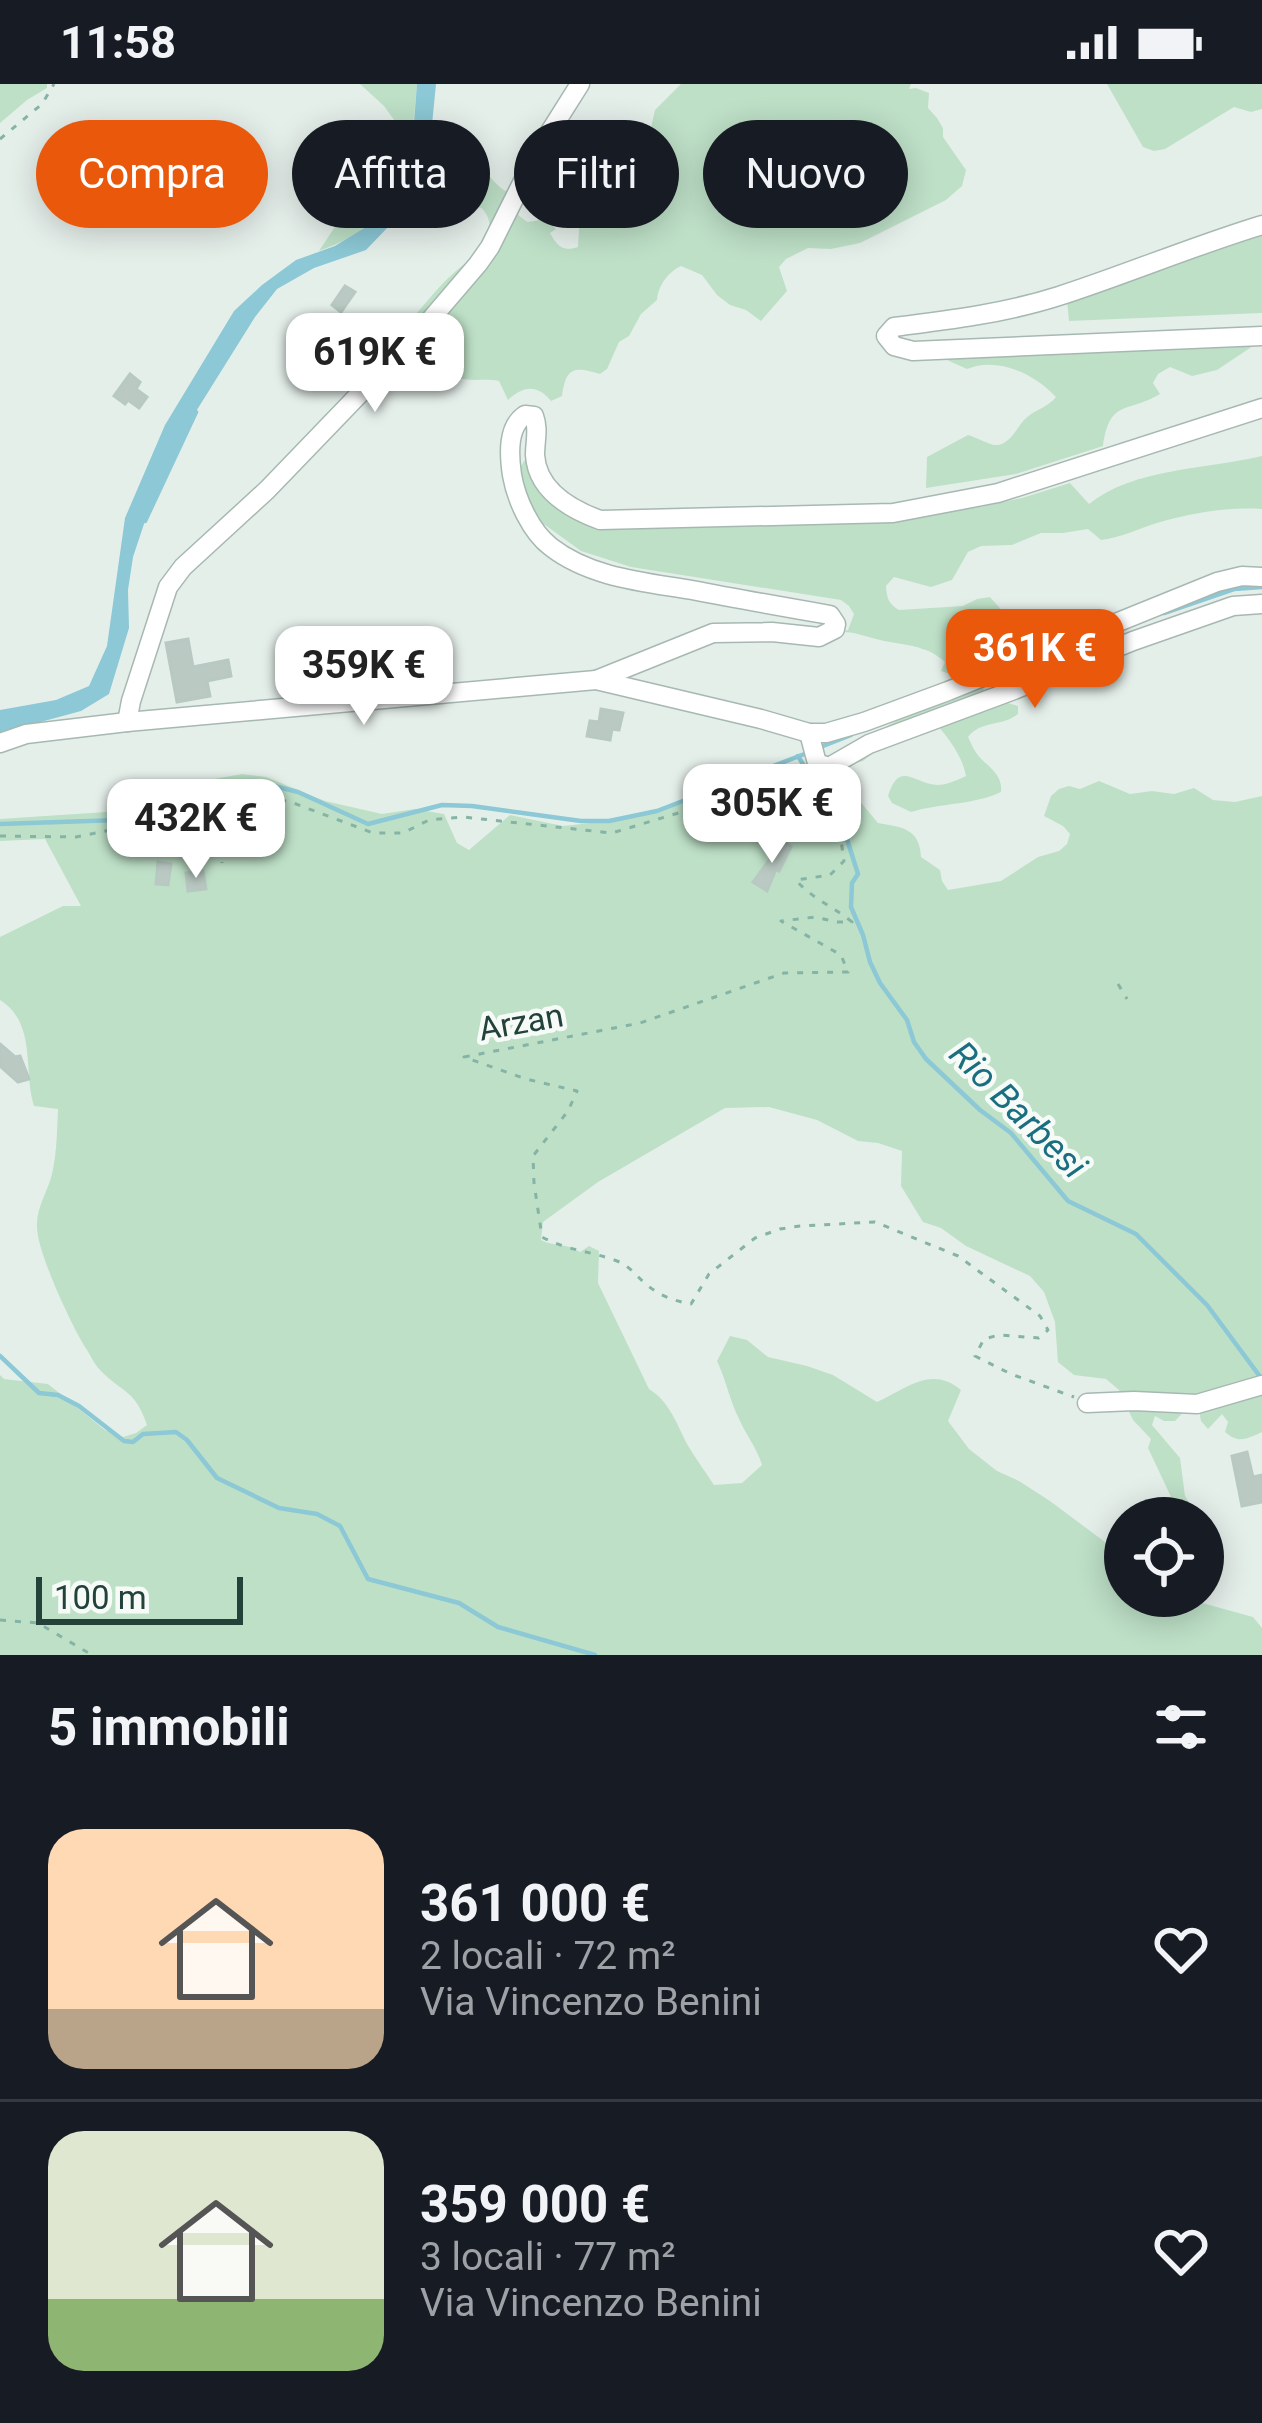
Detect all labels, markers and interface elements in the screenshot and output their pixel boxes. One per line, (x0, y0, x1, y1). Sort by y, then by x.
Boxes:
text: 11:58 (60, 16, 176, 69)
chip: Compra (36, 120, 268, 228)
chip: Affitta (292, 120, 490, 228)
chip: Filtri (514, 120, 679, 228)
chip: Nuovo (703, 120, 908, 228)
pin: 619K € (277, 313, 473, 415)
text: 619K € (313, 329, 437, 375)
pin: 361K € (937, 609, 1133, 711)
text: 361K € (973, 625, 1097, 671)
pin: 359K € (266, 626, 462, 728)
text: 359K € (302, 642, 426, 688)
pin: 305K € (674, 764, 870, 866)
pin: 432K € (98, 779, 294, 881)
text: 305K € (710, 780, 834, 826)
text: 432K € (134, 795, 258, 841)
street label: Arzan (476, 995, 566, 1049)
water label: Rio Barbesi (941, 1033, 1095, 1187)
map controls (1104, 1497, 1224, 1617)
button: locate (1104, 1497, 1224, 1617)
scale bar (36, 1571, 243, 1624)
text: 100 m (54, 1578, 147, 1617)
icon: filters (1148, 1694, 1214, 1760)
text: 5 immobili (48, 1698, 290, 1757)
text: 361 000 € (420, 1874, 650, 1933)
icon: home (144, 1877, 288, 2021)
icon: heart (1148, 1916, 1214, 1982)
text: 2 locali · 72 m² (420, 1933, 675, 1979)
text: Via Vincenzo Benini (420, 1979, 762, 2025)
text: 359 000 € (420, 2175, 650, 2234)
icon: home (144, 2179, 288, 2323)
icon: heart (1148, 2218, 1214, 2284)
text: 3 locali · 77 m² (420, 2234, 675, 2280)
text: Via Vincenzo Benini (420, 2280, 762, 2326)

